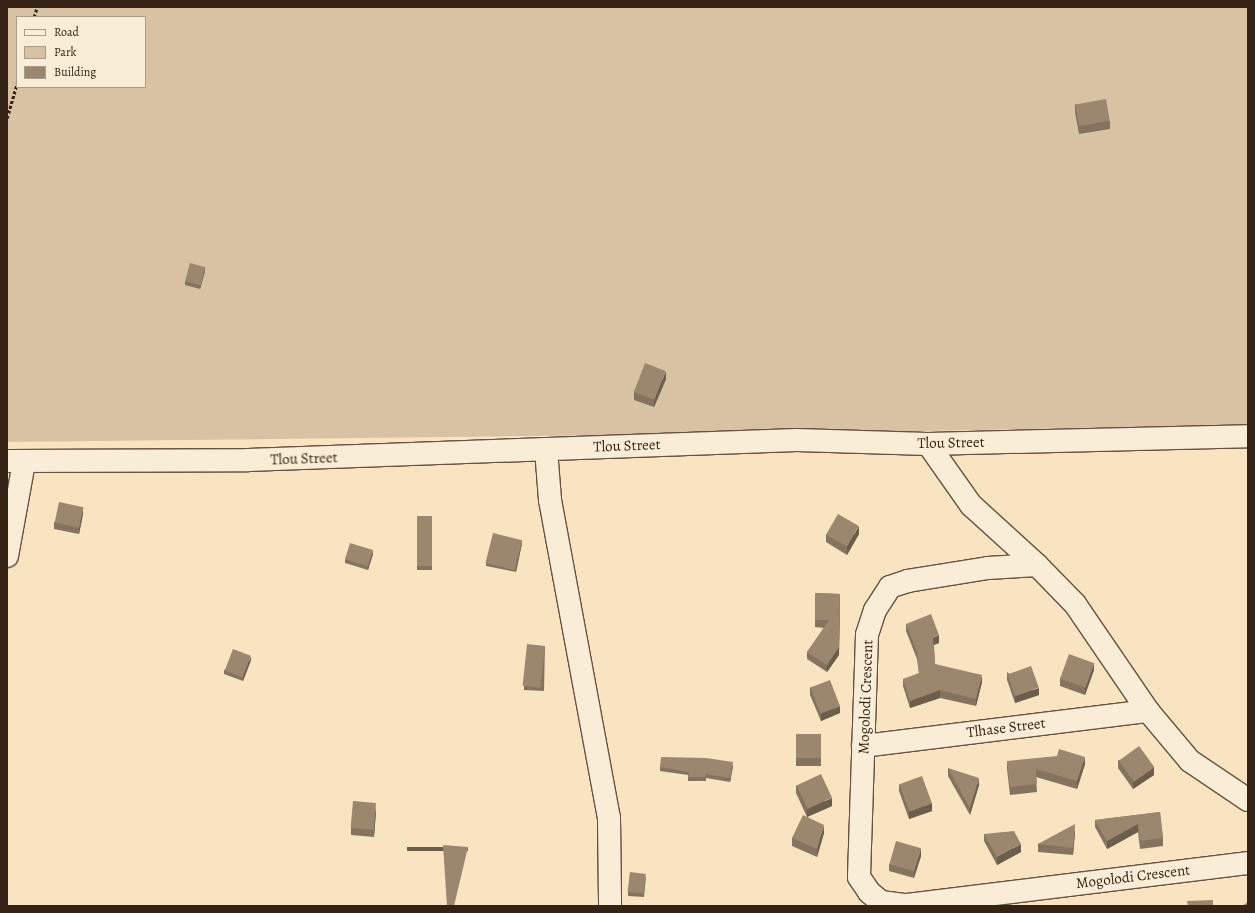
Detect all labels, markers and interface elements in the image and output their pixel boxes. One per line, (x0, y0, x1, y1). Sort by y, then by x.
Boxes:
legend (16, 16, 146, 88)
text: Road (54, 24, 79, 40)
text: Park (54, 44, 77, 60)
text: Building (54, 64, 96, 80)
street label: Tlou Street (917, 433, 985, 453)
street label: Tlou Street (593, 436, 661, 456)
street label: Tlou Street (270, 449, 338, 469)
street label: Mogolodi Crescent (855, 639, 877, 755)
street label: Tlhase Street (966, 714, 1046, 742)
street label: Mogolodi Crescent (1075, 861, 1191, 893)

